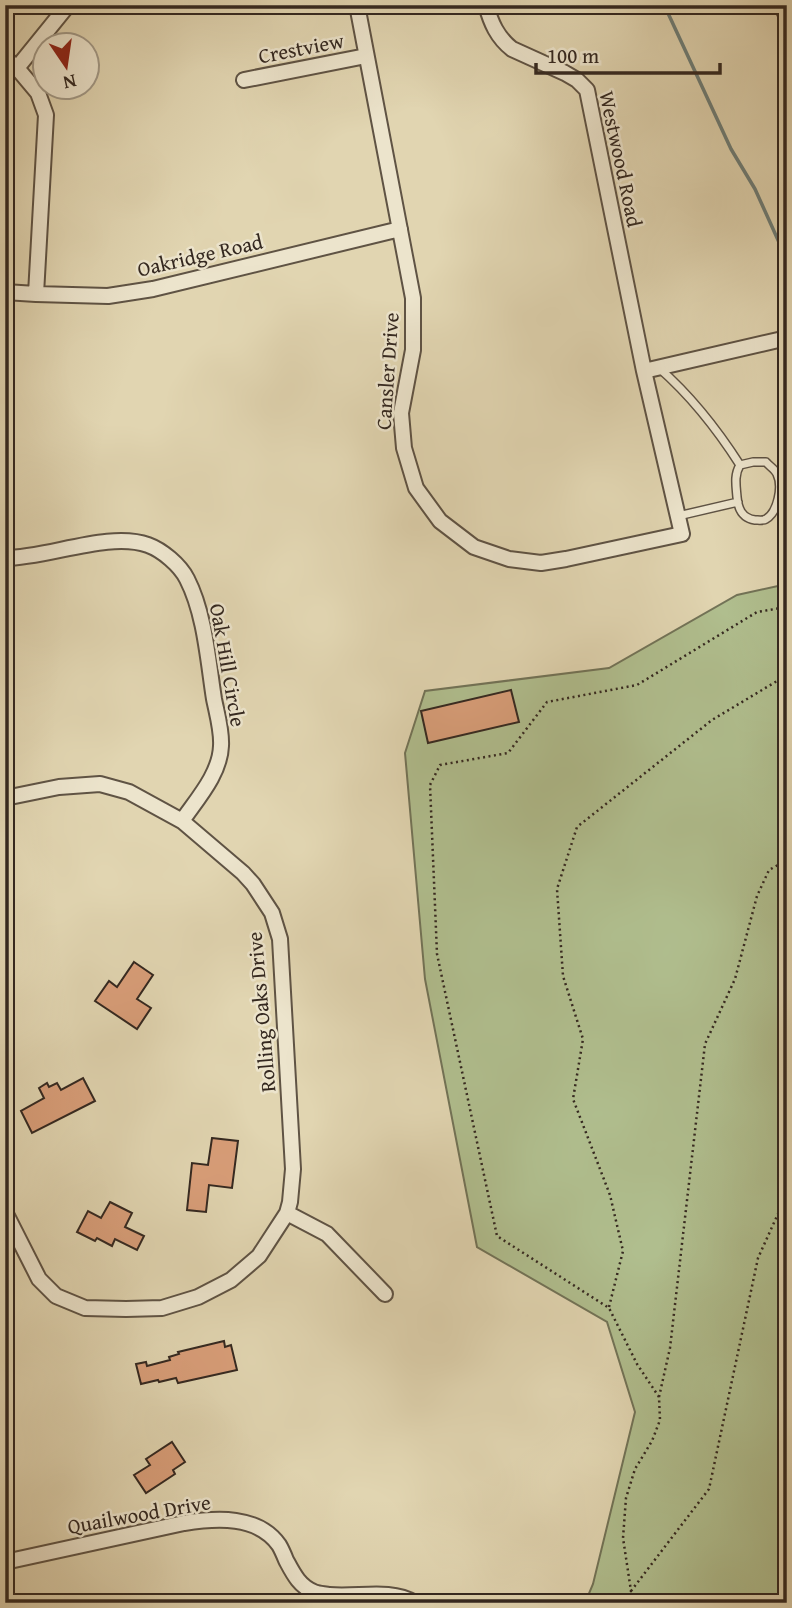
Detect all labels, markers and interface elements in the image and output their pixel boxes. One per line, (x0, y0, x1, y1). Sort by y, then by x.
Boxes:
street label: Crestview (256, 25, 346, 71)
north arrow (32, 32, 102, 102)
scale bar (536, 32, 720, 76)
text: 100 m (547, 40, 599, 71)
text: N (60, 67, 79, 98)
street label: Westwood Road (591, 88, 651, 231)
street label: Oakridge Road (134, 225, 267, 284)
street label: Cansler Drive (367, 311, 407, 431)
street label: Oak Hill Circle (202, 601, 254, 729)
street label: Rolling Oaks Drive (239, 930, 283, 1093)
street label: Quailwood Drive (65, 1486, 213, 1542)

